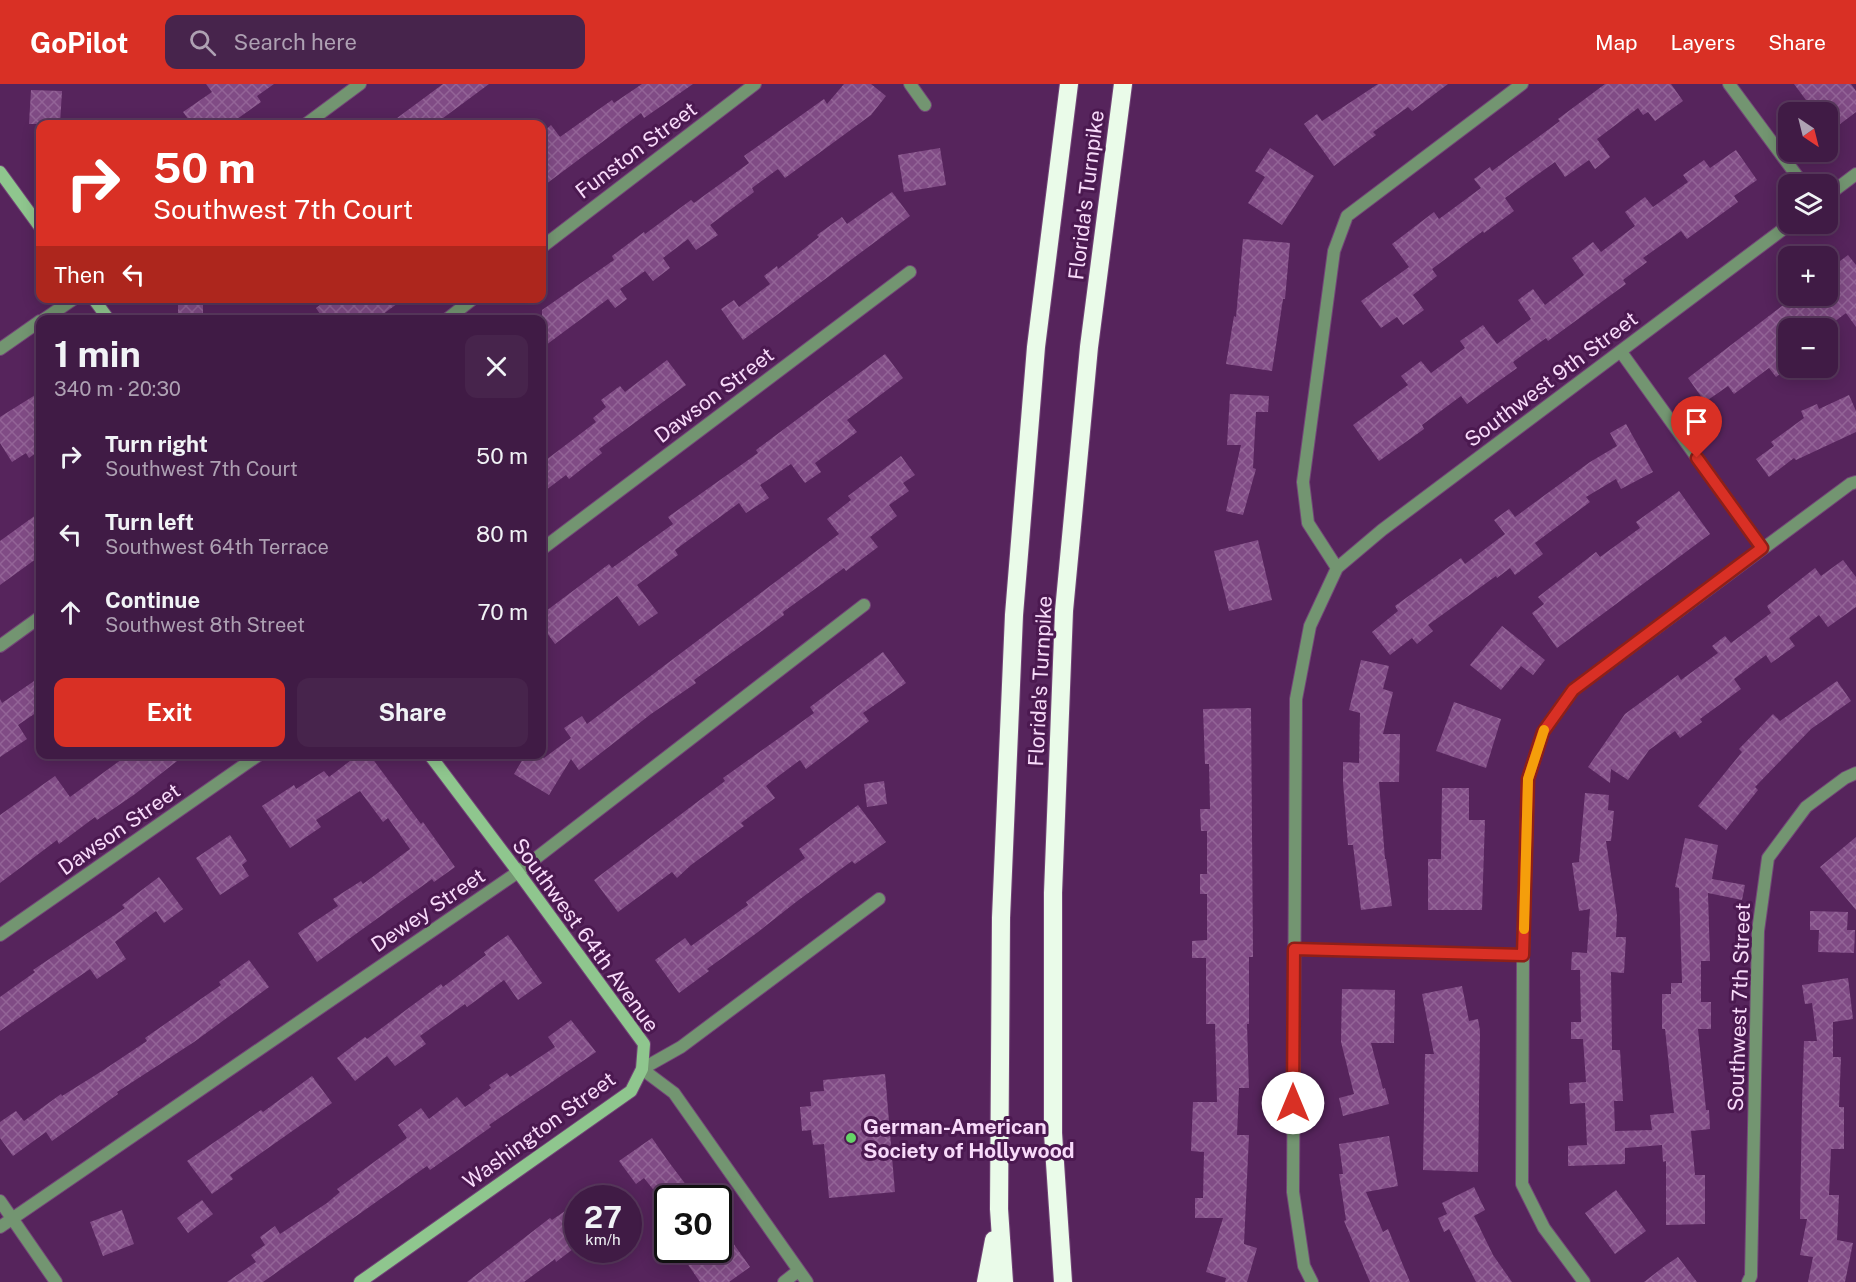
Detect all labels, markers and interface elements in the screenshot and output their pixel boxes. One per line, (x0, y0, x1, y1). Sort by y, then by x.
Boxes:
search box (165, 15, 585, 69)
text: GoPilot (30, 26, 129, 59)
icon: search (186, 26, 219, 59)
text: Search here (234, 29, 357, 55)
text: Map (1595, 30, 1638, 55)
text: Layers (1671, 30, 1735, 55)
text: Share (1768, 30, 1826, 55)
street label: Funston Street (570, 96, 702, 204)
north arrow (1778, 102, 1838, 162)
map controls (1778, 102, 1838, 378)
street label: Florida's Turnpike (1063, 109, 1109, 281)
text: 50 m (153, 143, 256, 192)
icon: right (54, 144, 132, 222)
button: layers (1778, 174, 1838, 234)
text: Southwest 7th Court (153, 193, 413, 225)
button: + (1778, 246, 1838, 306)
icon: left (117, 258, 150, 291)
text: Then (54, 262, 105, 288)
street label: Southwest 9th Street (1460, 306, 1642, 452)
button: − (1778, 318, 1838, 378)
text: 1 min (54, 333, 141, 375)
button: close (465, 335, 528, 398)
street label: Dawson Street (649, 342, 779, 448)
text: 340 m · 20:30 (54, 377, 181, 401)
pin (1671, 396, 1722, 458)
icon: arrive (1680, 405, 1713, 438)
text: Turn right (105, 431, 208, 457)
icon: right (54, 440, 87, 473)
text: 50 m (476, 443, 528, 469)
text: Southwest 7th Court (105, 457, 298, 481)
text: Turn left (105, 509, 194, 535)
icon: left (54, 518, 87, 551)
text: 80 m (476, 521, 528, 547)
text: Southwest 64th Terrace (105, 535, 329, 559)
text: Continue (105, 587, 200, 613)
street label: Florida's Turnpike (1023, 595, 1057, 767)
icon: ahead (54, 596, 87, 629)
text: 70 m (477, 599, 528, 625)
text: Southwest 8th Street (105, 613, 305, 637)
button: Exit (54, 678, 285, 747)
button: Share (297, 678, 528, 747)
street label: Dawson Street (53, 778, 185, 880)
street label: Southwest 64th Avenue (507, 833, 665, 1037)
street label: Dewey Street (366, 863, 490, 957)
street label: Southwest 7th Street (1723, 902, 1755, 1112)
street label: Washington Street (458, 1066, 620, 1194)
position arrow (1261, 1071, 1325, 1135)
place label: German-American Society of Hollywood (863, 1114, 1075, 1163)
marker: German-American Society of Hollywood (844, 1131, 858, 1145)
speed limit sign: 30 (654, 1185, 732, 1263)
text: 27 (584, 1199, 622, 1235)
text: km/h (585, 1231, 621, 1248)

